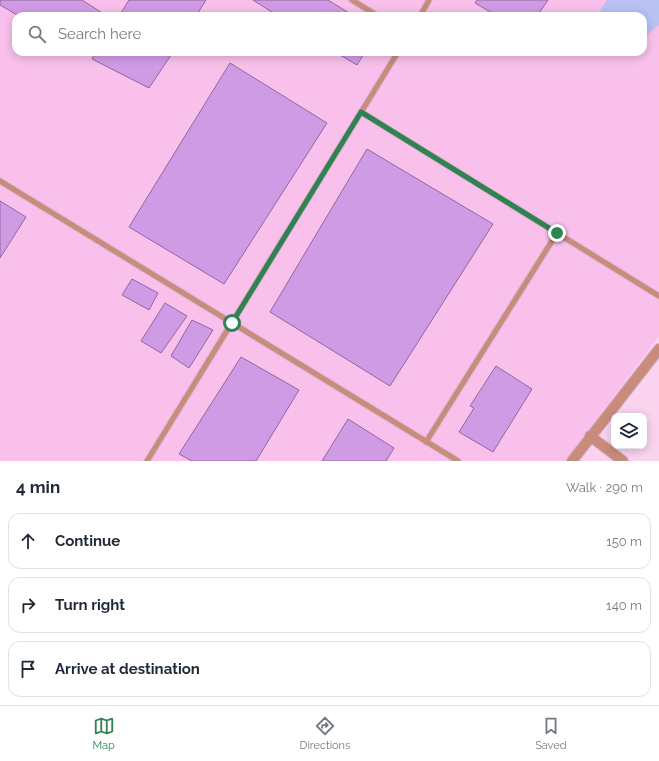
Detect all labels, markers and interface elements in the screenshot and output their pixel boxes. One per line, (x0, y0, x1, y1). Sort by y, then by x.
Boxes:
search box (12, 12, 647, 56)
icon: search (26, 23, 48, 45)
text: Search here (58, 25, 141, 43)
route end (548, 224, 566, 242)
route start (223, 314, 241, 332)
map controls (611, 413, 647, 449)
button: layers (611, 413, 647, 449)
text: 4 min (16, 477, 60, 497)
text: Walk · 290 m (566, 480, 643, 495)
icon: ahead (17, 530, 39, 552)
text: Continue (55, 532, 120, 550)
text: 150 m (606, 534, 642, 549)
icon: right (17, 594, 39, 616)
text: Turn right (55, 596, 125, 614)
text: 140 m (606, 598, 642, 613)
icon: arrive (17, 658, 39, 680)
text: Arrive at destination (55, 660, 200, 678)
tab: Map (92, 715, 115, 752)
tab: Directions (300, 715, 350, 752)
tab: Saved (535, 715, 567, 752)

